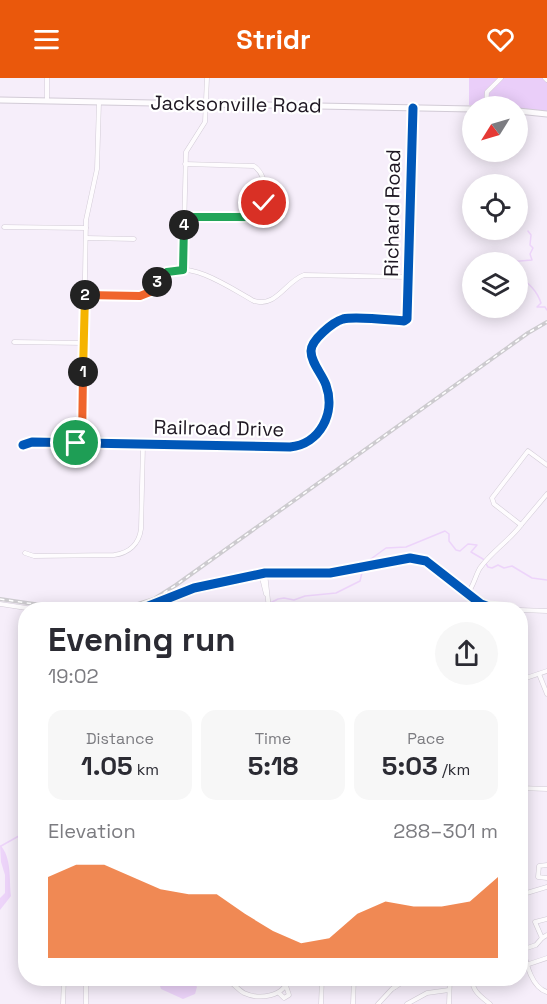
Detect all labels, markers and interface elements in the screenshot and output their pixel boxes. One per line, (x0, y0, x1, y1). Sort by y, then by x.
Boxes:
text: Stridr (236, 22, 311, 57)
icon: menu (30, 23, 63, 56)
icon: heart (484, 23, 517, 56)
street label: Jacksonville Road (150, 90, 322, 118)
north arrow (462, 96, 528, 162)
map controls (462, 96, 528, 318)
street label: Richard Road (378, 149, 406, 277)
button: locate (462, 174, 528, 240)
pin (238, 177, 289, 228)
icon: check (247, 186, 280, 219)
pin: 4 (169, 210, 199, 240)
text: 4 (179, 214, 189, 235)
button: layers (462, 252, 528, 318)
pin: 3 (142, 267, 172, 297)
text: 3 (152, 271, 162, 292)
pin: 2 (70, 280, 100, 310)
text: 2 (80, 284, 90, 305)
pin: 1 (68, 357, 98, 387)
text: 1 (79, 361, 87, 382)
street label: Railroad Drive (153, 414, 285, 442)
pin (50, 417, 101, 468)
icon: arrive (59, 426, 92, 459)
text: Evening run (48, 619, 236, 661)
button: share (435, 622, 498, 685)
text: 19:02 (48, 663, 99, 689)
text: Distance (86, 728, 154, 749)
text: Time (255, 728, 291, 749)
text: Pace (407, 728, 445, 749)
text: 1.05 (81, 749, 133, 783)
text: 5:18 (248, 749, 298, 783)
text: 5:03 (382, 749, 438, 783)
text: km (133, 759, 159, 780)
text: /km (438, 759, 470, 780)
text: Elevation (48, 818, 136, 844)
text: 288–301 m (393, 818, 498, 844)

